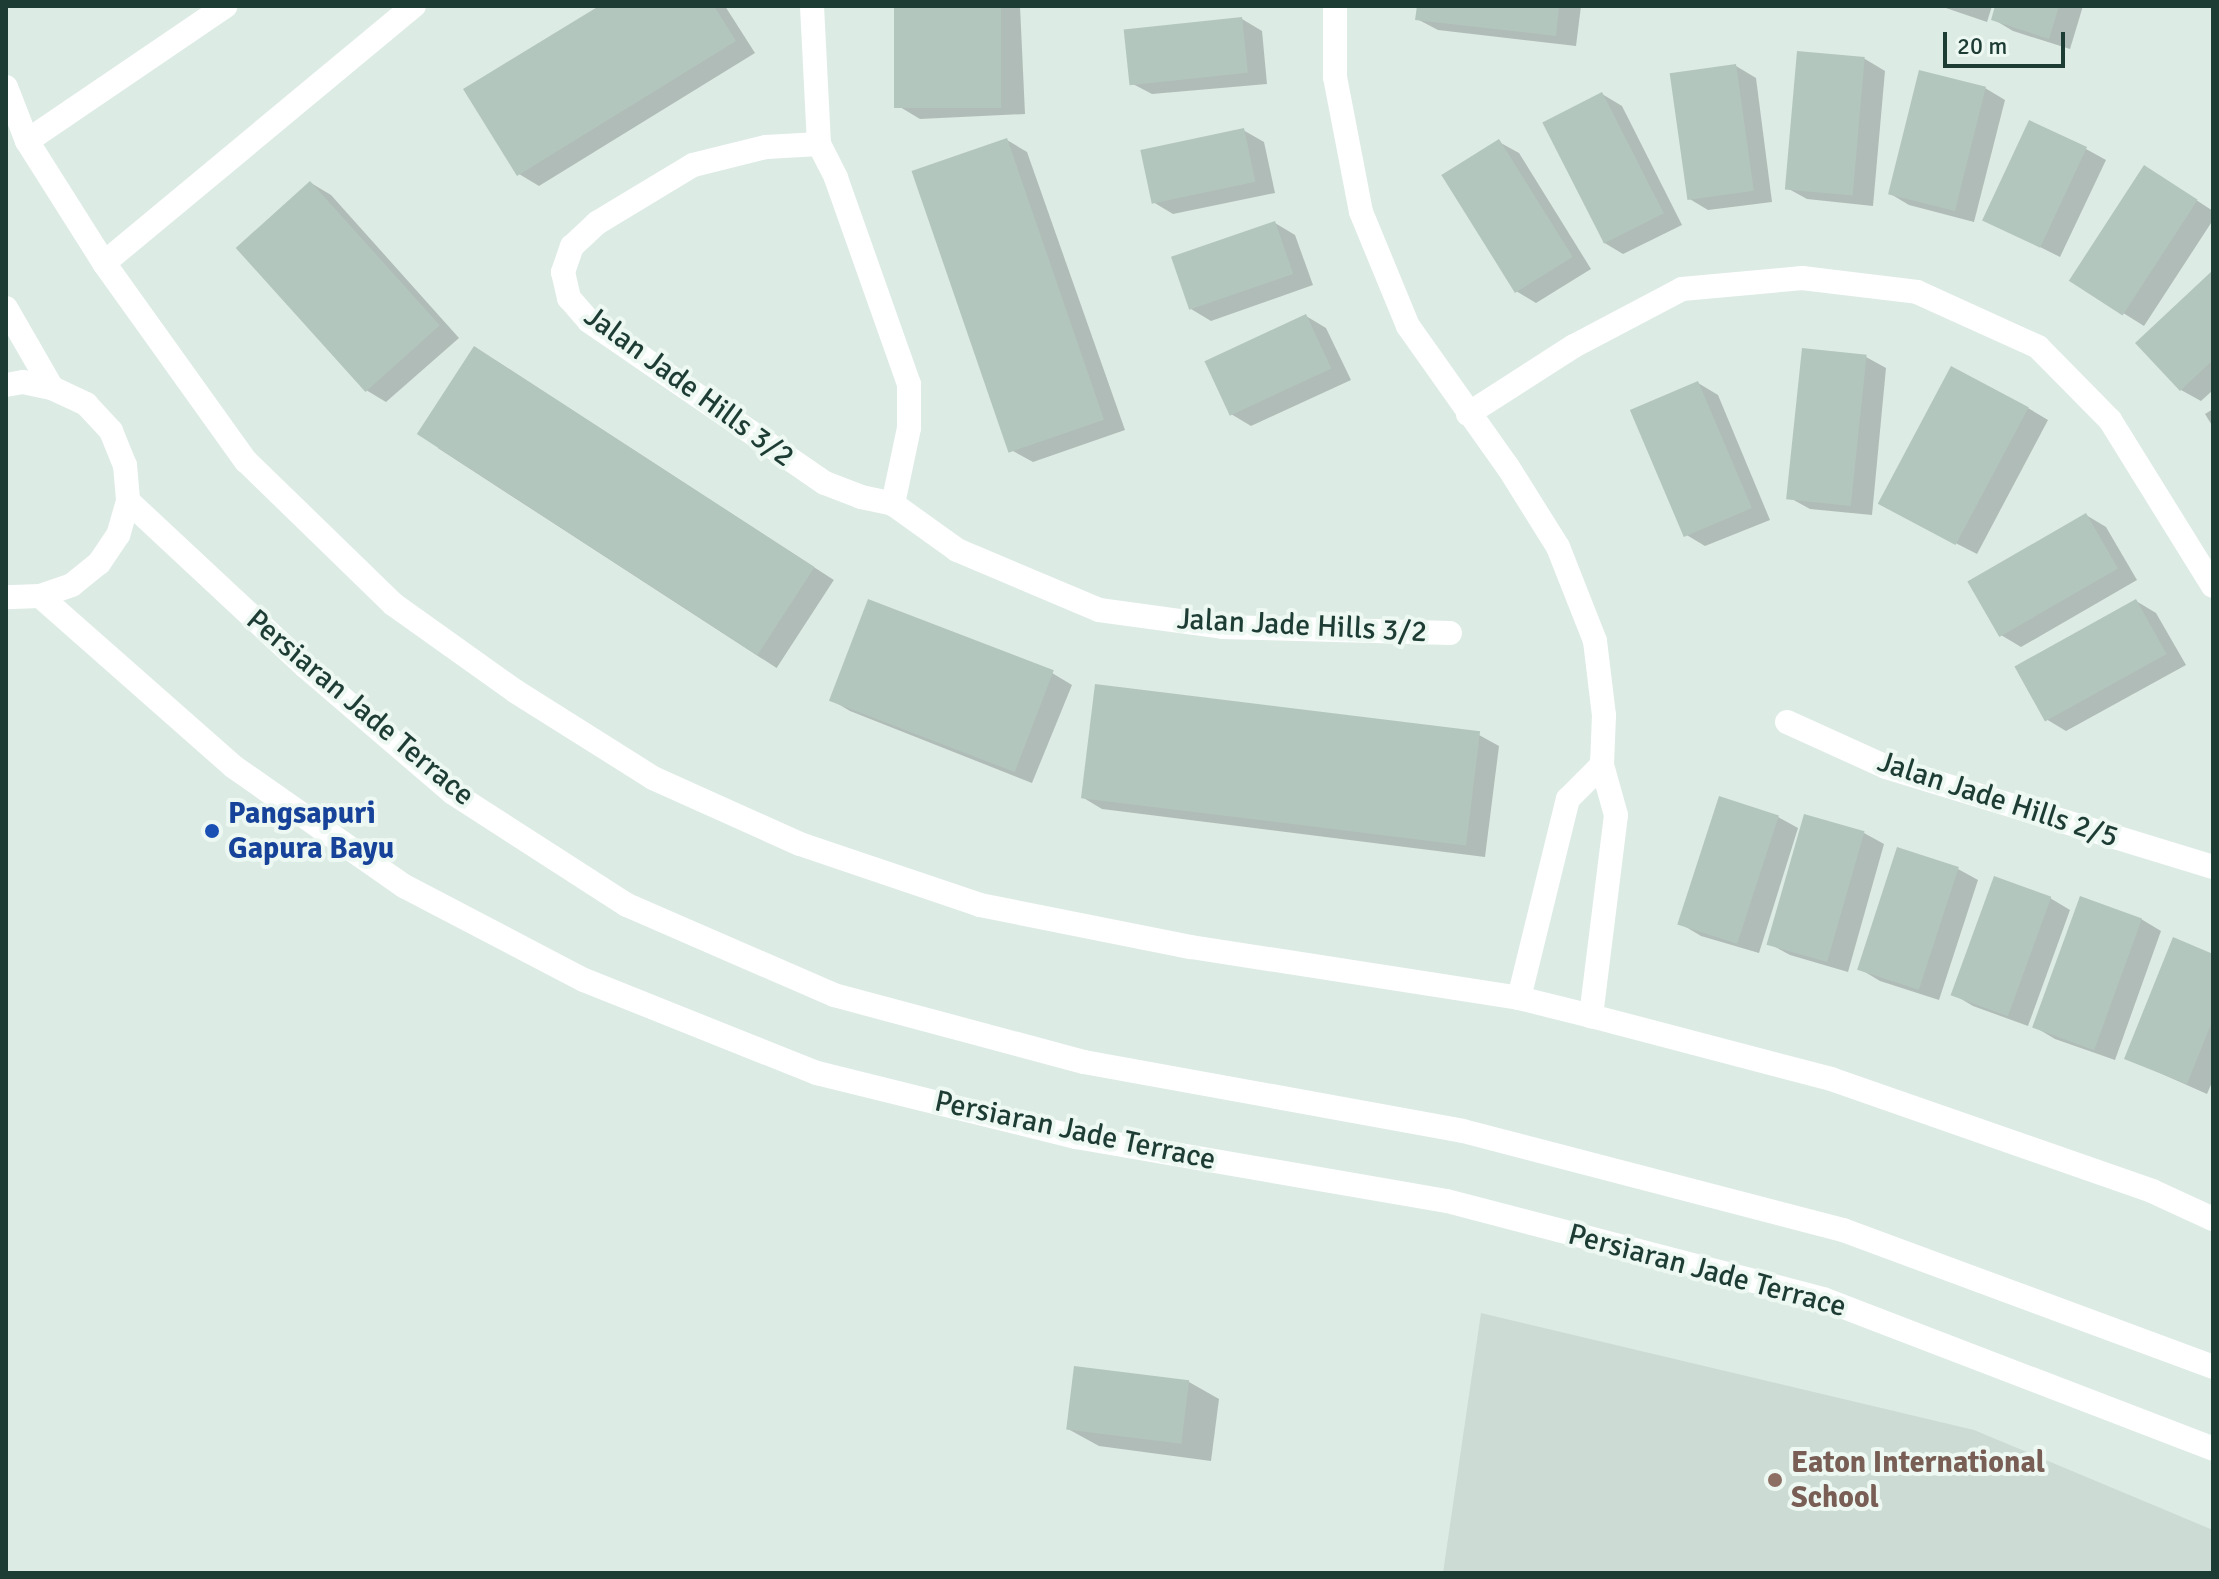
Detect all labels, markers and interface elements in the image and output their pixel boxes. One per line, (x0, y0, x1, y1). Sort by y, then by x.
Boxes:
scale bar (1947, 16, 2069, 66)
text: 20 m (1957, 31, 2007, 61)
street label: Jalan Jade Hills 3/2 (577, 299, 801, 475)
street label: Jalan Jade Hills 3/2 (1176, 601, 1428, 651)
street label: Persiaran Jade Terrace (239, 602, 481, 814)
street label: Jalan Jade Hills 2/5 (1873, 744, 2123, 856)
place label: Pangsapuri Gapura Bayu (228, 796, 394, 866)
marker: Pangsapuri Gapura Bayu (203, 822, 221, 840)
street label: Persiaran Jade Terrace (931, 1084, 1219, 1178)
street label: Persiaran Jade Terrace (1564, 1217, 1850, 1325)
place label: Eaton International School (1791, 1445, 2045, 1516)
marker: Eaton International School (1766, 1471, 1784, 1489)

